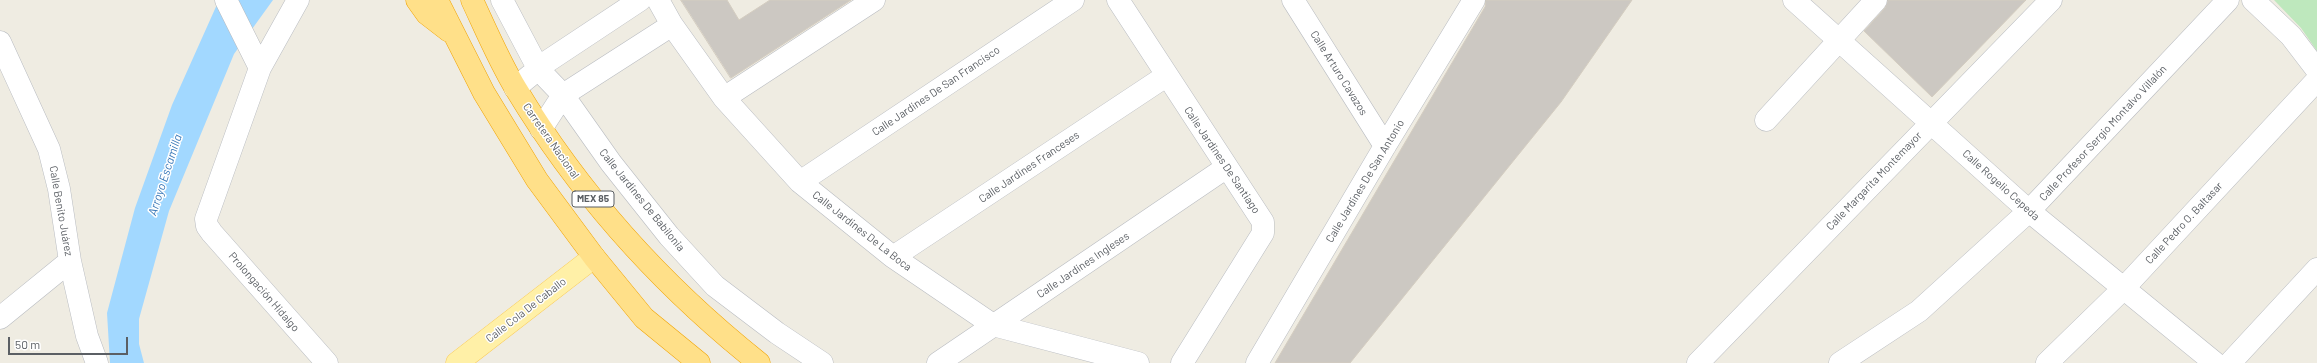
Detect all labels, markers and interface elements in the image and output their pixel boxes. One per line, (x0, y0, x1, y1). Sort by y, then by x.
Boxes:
street label: Calle Arturo Cavazos (1308, 28, 1370, 118)
street label: Calle Jardines De San Francisco (870, 43, 1002, 139)
street label: Calle Profesor Sergio Montalvo Villalón (2036, 62, 2170, 204)
street label: Carretera Nacional (520, 101, 582, 181)
street label: Calle Jardines De Santiago (1181, 104, 1263, 216)
street label: Calle Jardines De San Antonio (1323, 117, 1407, 245)
street label: Calle Jardines Franceses (976, 128, 1082, 206)
street label: Calle Margarita Montemayor (1823, 129, 1925, 233)
water label: Arroyo Escamilla (145, 132, 185, 218)
street label: Calle Jardines De Babilonia (597, 146, 687, 254)
street label: Calle Rogelio Cepeda (1960, 147, 2042, 223)
street label: Calle Benito Juárez (47, 165, 75, 257)
street label: Calle Pedro O. Baltasar (2143, 179, 2225, 267)
street label: Calle Jardines De La Boca (810, 188, 914, 274)
road number: MEX 85 (572, 191, 614, 207)
street label: Calle Jardines Ingleses (1034, 229, 1132, 301)
street label: Prolongación Hidalgo (226, 250, 302, 334)
street label: Calle Cola De Caballo (483, 275, 569, 345)
scale bar (10, 329, 130, 355)
text: 50 m (15, 337, 40, 351)

